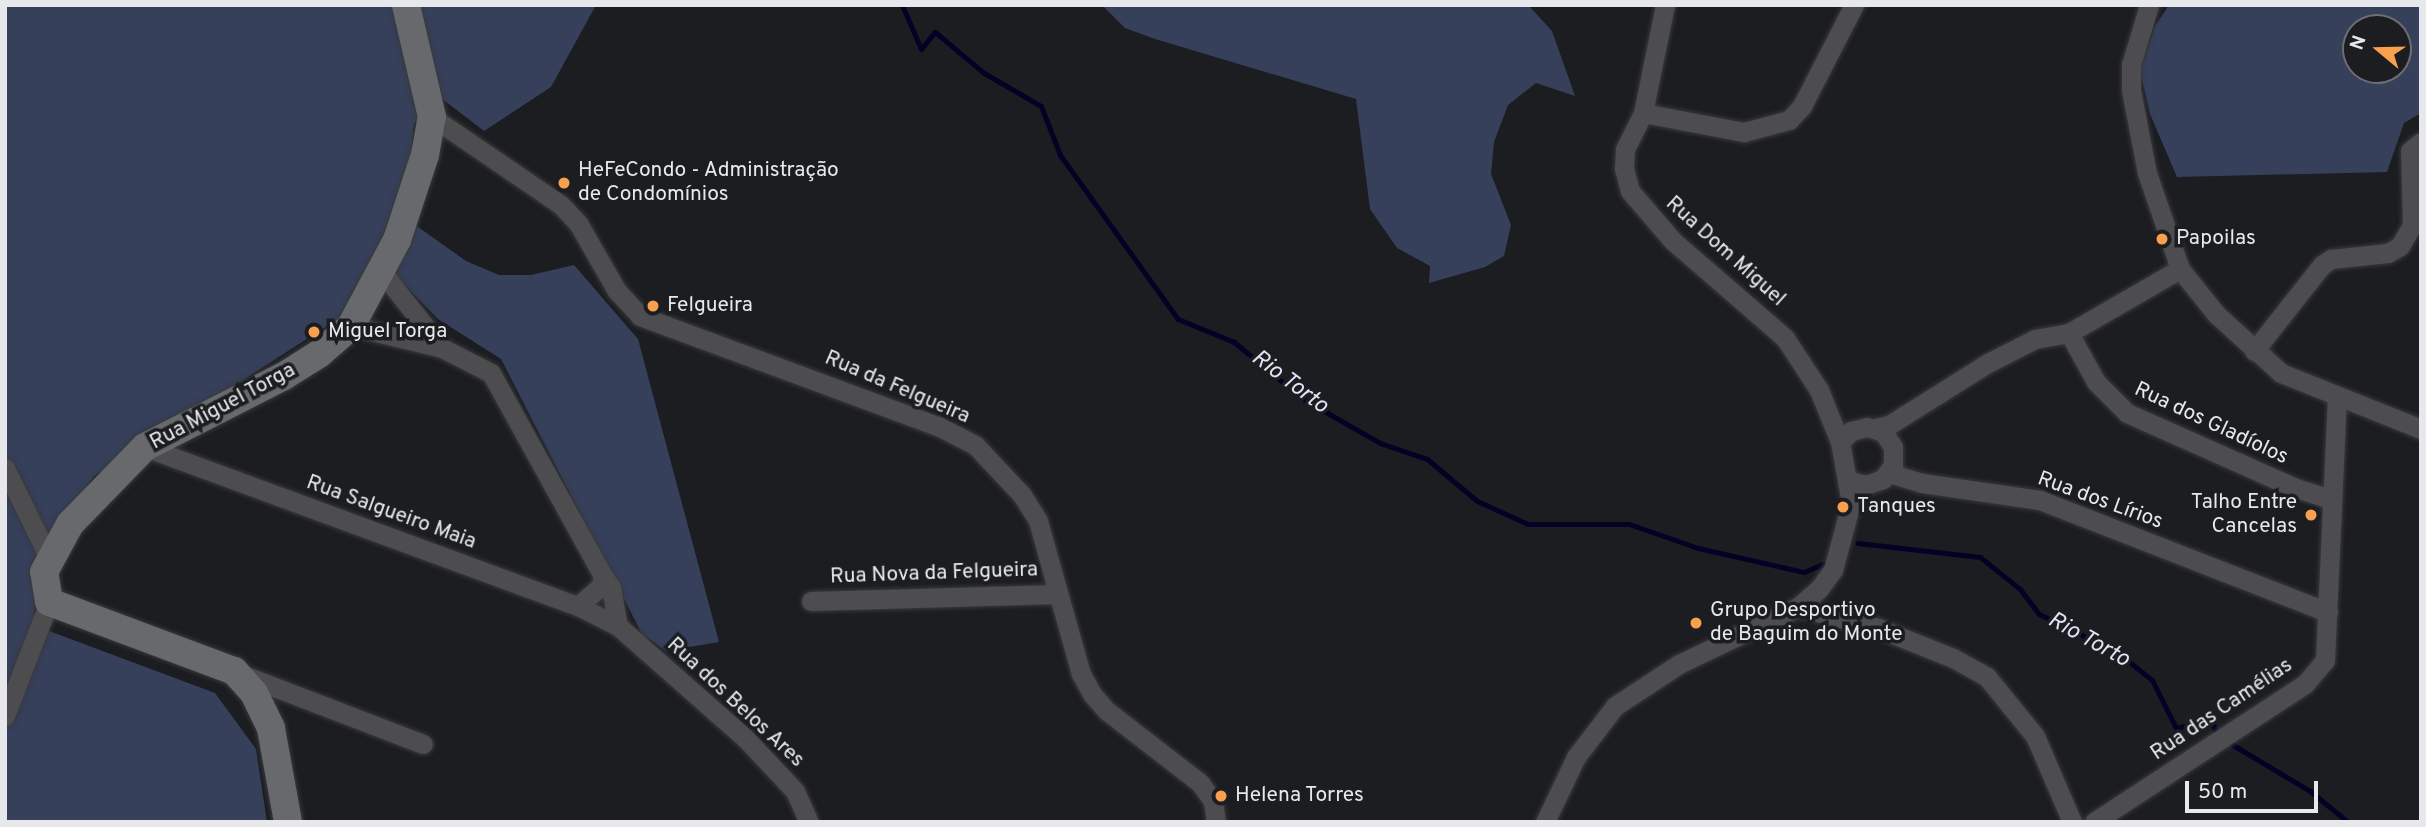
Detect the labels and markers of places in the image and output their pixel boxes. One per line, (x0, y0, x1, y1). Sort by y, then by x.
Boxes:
place label: HeFeCondo - Administração de Condomínios (578, 158, 840, 208)
marker: HeFeCondo - Administração de Condomínios (556, 175, 572, 191)
place label: Papoilas (2176, 226, 2256, 252)
marker: Papoilas (2154, 231, 2170, 247)
place label: Felgueira (667, 293, 753, 319)
marker: Felgueira (645, 298, 661, 314)
place label: Miguel Torga (328, 319, 448, 345)
marker: Miguel Torga (306, 324, 322, 340)
place label: Talho Entre Cancelas (2191, 490, 2297, 540)
place label: Tanques (1857, 494, 1936, 520)
marker: Tanques (1835, 499, 1851, 515)
marker: Talho Entre Cancelas (2303, 507, 2319, 523)
place label: Grupo Desportivo de Baguim do Monte (1710, 598, 1903, 648)
marker: Grupo Desportivo de Baguim do Monte (1688, 615, 1704, 631)
place label: Helena Torres (1235, 783, 1365, 809)
marker: Helena Torres (1213, 788, 1229, 804)

